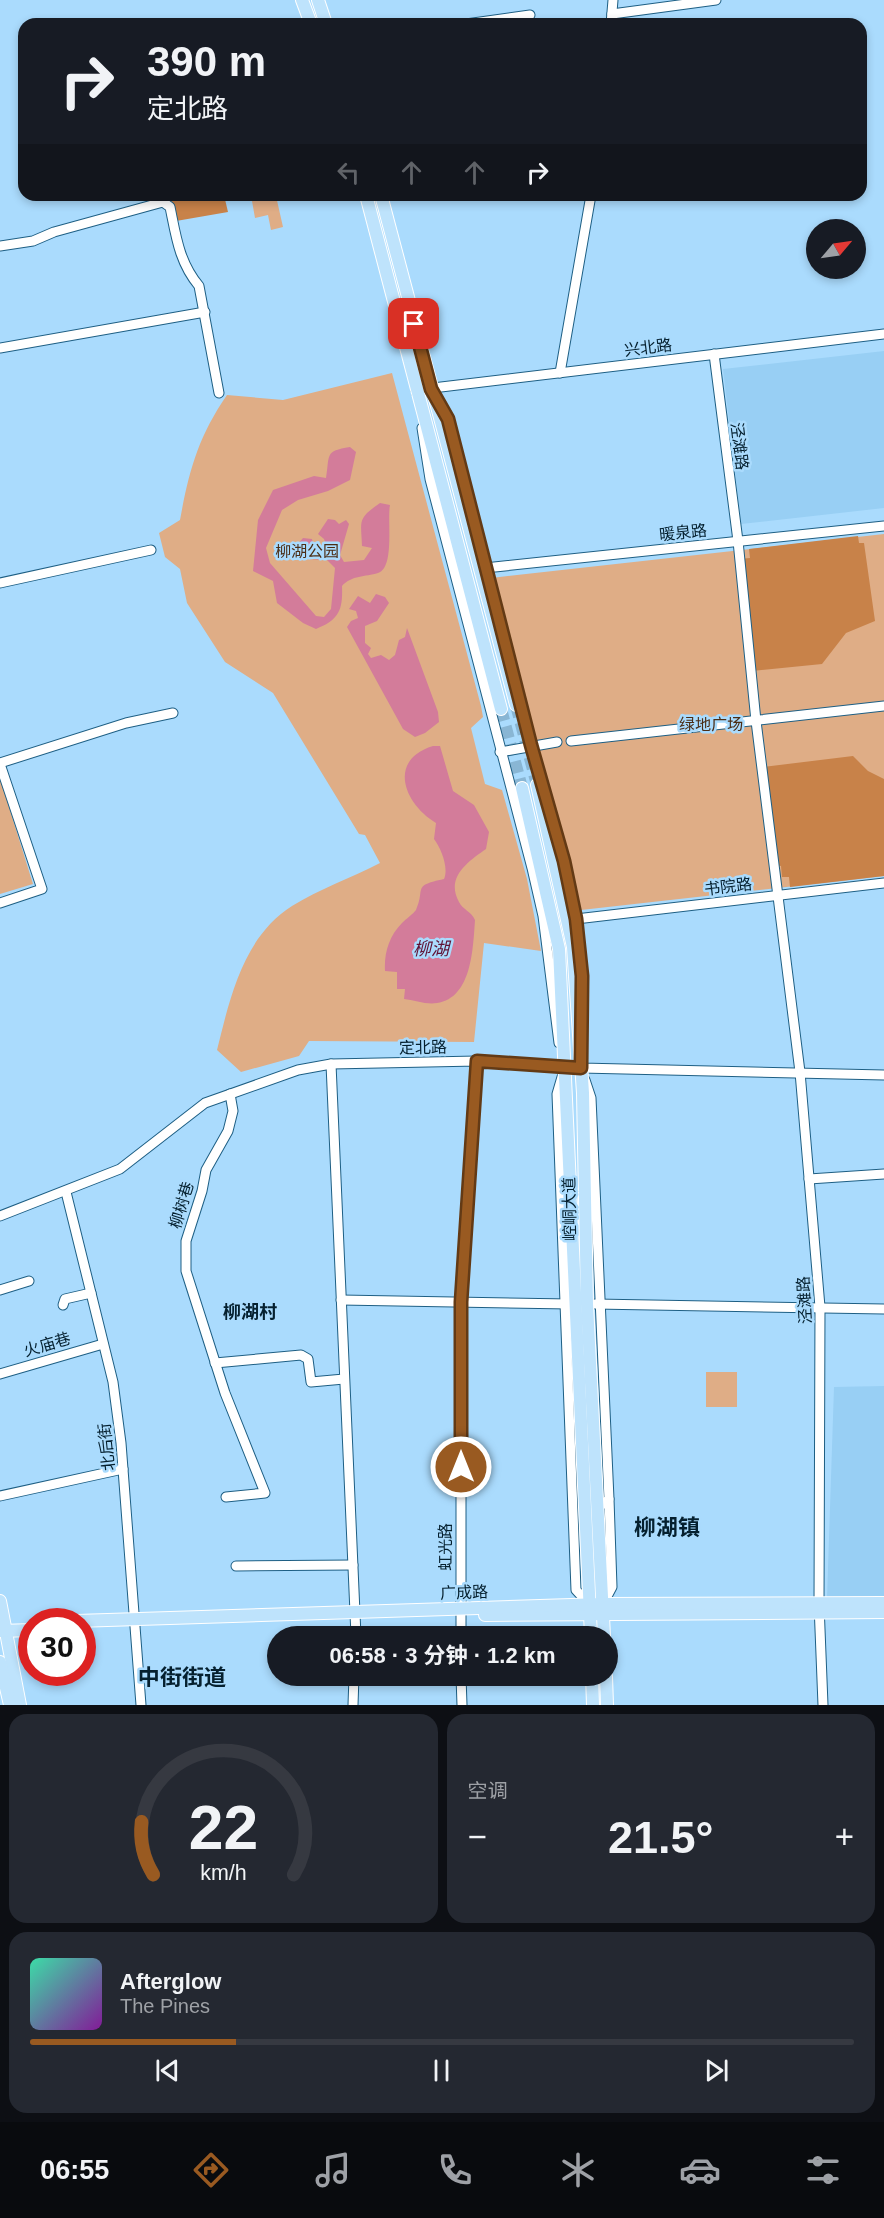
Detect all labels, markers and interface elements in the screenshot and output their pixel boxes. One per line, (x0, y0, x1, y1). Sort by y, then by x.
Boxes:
text: 390 m (147, 38, 266, 85)
icon: right (48, 42, 126, 120)
text: 定北路 (147, 94, 228, 124)
icon: left (332, 156, 365, 189)
icon: ahead (395, 156, 428, 189)
icon: ahead (458, 156, 491, 189)
icon: right (521, 156, 554, 189)
north arrow (806, 219, 866, 279)
map controls (806, 219, 866, 279)
pin (388, 298, 439, 349)
icon: arrive (397, 307, 430, 340)
street label: 兴北路 (623, 336, 673, 359)
street label: 泾滩路 (728, 421, 751, 471)
street label: 暖泉路 (658, 522, 708, 543)
park label: 柳湖公园 (275, 543, 339, 560)
park label: 绿地广场 (679, 716, 743, 733)
street label: 书院路 (703, 875, 753, 898)
water label: 柳湖 (413, 939, 452, 959)
street label: 定北路 (399, 1039, 447, 1056)
street label: 崆峒大道 (560, 1177, 579, 1241)
street label: 柳树巷 (166, 1180, 197, 1231)
street label: 泾滩路 (795, 1276, 814, 1324)
district label: 柳湖村 (223, 1302, 277, 1322)
street label: 火庙巷 (22, 1330, 73, 1359)
street label: 北后街 (96, 1422, 117, 1472)
position arrow (429, 1435, 493, 1499)
district label: 柳湖镇 (634, 1515, 700, 1540)
street label: 虹光路 (437, 1523, 454, 1571)
street label: 广成路 (440, 1583, 488, 1602)
speed limit sign: 30 (18, 1608, 96, 1686)
text: 06:58 · 3 分钟 · 1.2 km (329, 1643, 556, 1668)
district label: 中街街道 (138, 1665, 226, 1690)
text: 空调 (468, 1780, 508, 1802)
text: 22 (189, 1793, 258, 1862)
text: 21.5° (608, 1812, 714, 1863)
text: − (468, 1818, 487, 1855)
text: + (835, 1818, 854, 1855)
text: km/h (200, 1862, 246, 1886)
text: Afterglow (120, 1969, 221, 1994)
text: The Pines (120, 1995, 210, 2017)
icon: previous (151, 2054, 184, 2087)
icon: pause (425, 2054, 458, 2087)
icon: next (700, 2054, 733, 2087)
icon: directions (190, 2149, 232, 2191)
icon: music (312, 2149, 354, 2191)
icon: phone (434, 2149, 476, 2191)
icon: climate (557, 2149, 599, 2191)
icon: car (679, 2149, 721, 2191)
icon: filters (802, 2149, 844, 2191)
text: 06:55 (40, 2155, 109, 2185)

